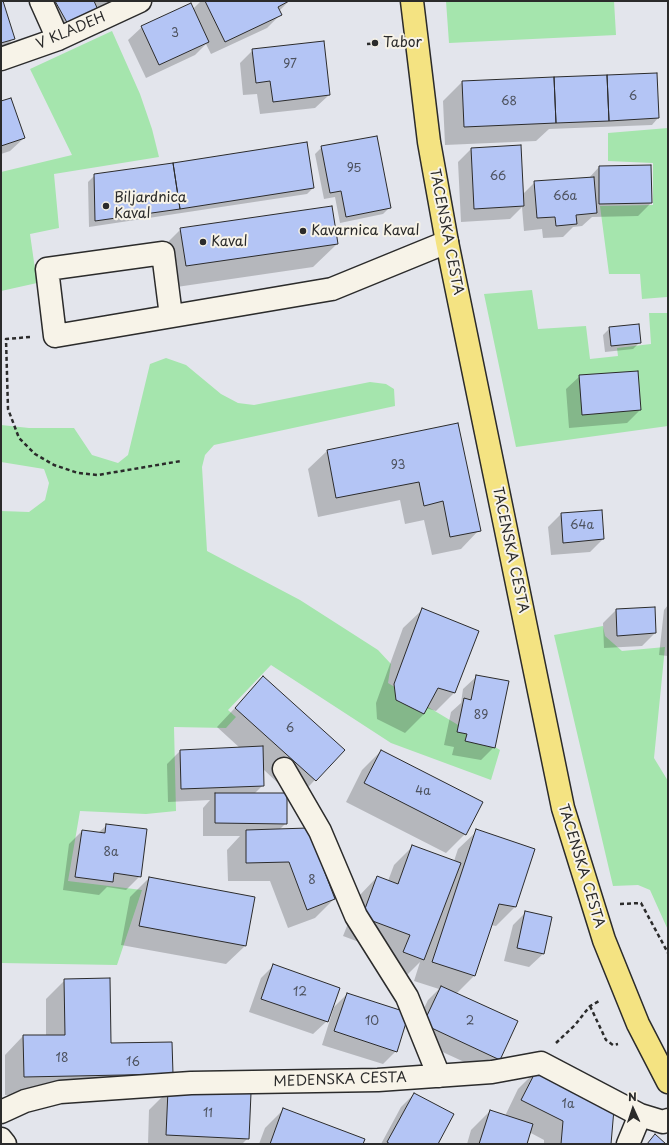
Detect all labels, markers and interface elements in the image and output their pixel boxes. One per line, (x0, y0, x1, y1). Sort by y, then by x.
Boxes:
street label: V KLADEH (34, 9, 108, 53)
house number: 3 (171, 27, 179, 41)
place label: Tabor (383, 35, 422, 51)
marker: Tabor (370, 38, 380, 48)
house number: 97 (283, 58, 297, 72)
house number: 6 (629, 90, 637, 104)
house number: 68 (501, 95, 517, 109)
house number: 95 (347, 162, 361, 176)
street label: TACENSKA CESTA (426, 167, 466, 297)
house number: 66 (490, 170, 506, 184)
place label: Biljardnica Kaval (114, 190, 187, 222)
house number: 66a (553, 190, 577, 204)
marker: Biljardnica Kaval (101, 201, 111, 211)
place label: Kavarnica Kaval (311, 223, 420, 239)
marker: Kavarnica Kaval (298, 226, 308, 236)
place label: Kaval (211, 234, 248, 250)
marker: Kaval (198, 237, 208, 247)
house number: 93 (391, 459, 405, 473)
street label: TACENSKA CESTA (488, 485, 532, 615)
house number: 64a (570, 519, 594, 533)
house number: 89 (474, 709, 488, 723)
house number: 6 (286, 722, 294, 736)
house number: 4a (415, 785, 431, 799)
street label: TACENSKA CESTA (554, 802, 608, 930)
house number: 8a (104, 846, 118, 860)
house number: 8 (308, 874, 316, 888)
house number: 12 (293, 986, 307, 1000)
house number: 10 (365, 1015, 379, 1029)
house number: 2 (466, 1015, 474, 1029)
house number: 18 (56, 1052, 68, 1066)
house number: 16 (126, 1056, 140, 1070)
street label: MEDENSKA CESTA (273, 1069, 407, 1091)
text: N (628, 1088, 637, 1105)
north arrow (613, 1089, 653, 1129)
house number: 1a (562, 1098, 574, 1112)
house number: 11 (203, 1107, 213, 1121)

